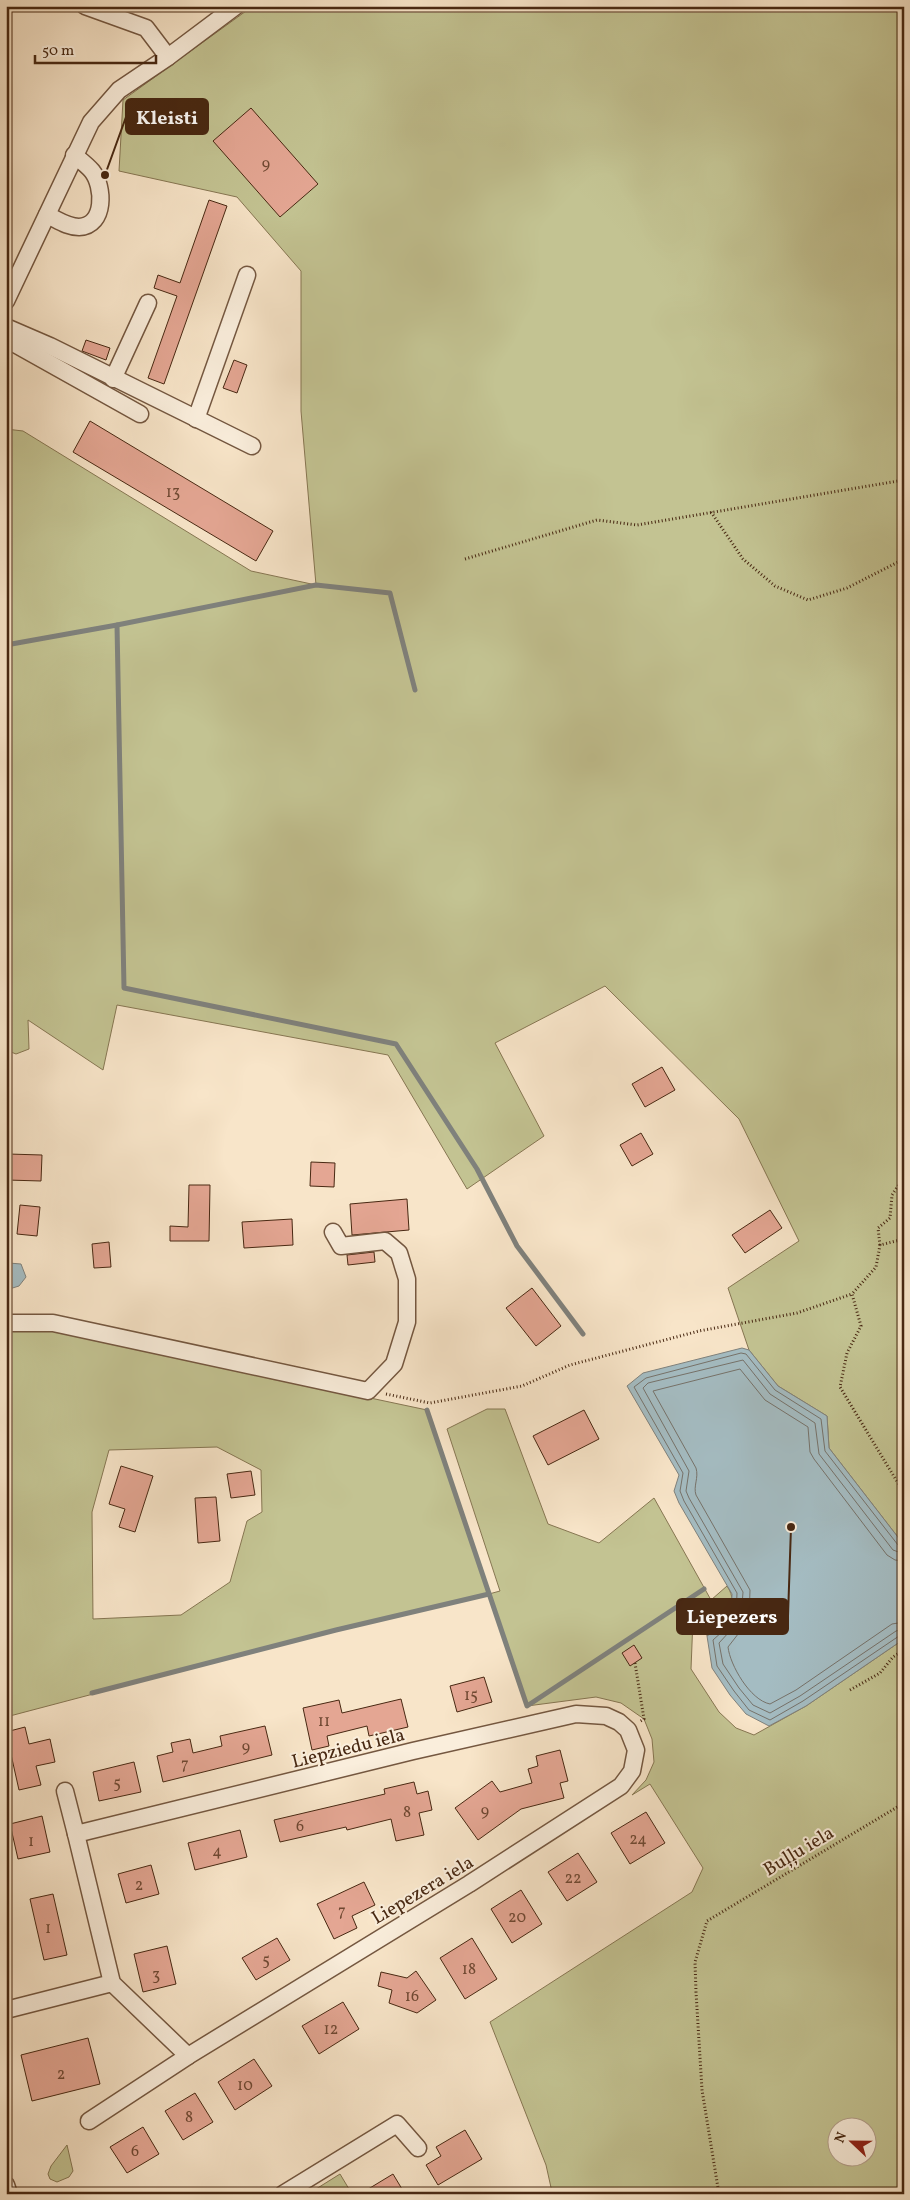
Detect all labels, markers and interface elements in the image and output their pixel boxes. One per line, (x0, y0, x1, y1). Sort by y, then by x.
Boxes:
scale bar (35, 32, 156, 64)
text: 50 m (42, 41, 74, 62)
callout: Kleisti (126, 99, 208, 134)
text: Kleisti (136, 105, 198, 133)
house number: 9 (262, 154, 270, 176)
house number: 13 (166, 482, 180, 504)
callout: Liepezers (677, 1599, 788, 1634)
text: Liepezers (686, 1604, 778, 1632)
house number: 15 (464, 1685, 478, 1707)
house number: 11 (318, 1711, 330, 1733)
street label: Liepziedu iela (289, 1722, 408, 1776)
house number: 9 (242, 1737, 250, 1759)
house number: 7 (181, 1754, 189, 1776)
house number: 5 (113, 1773, 121, 1795)
house number: 9 (481, 1801, 489, 1823)
house number: 8 (403, 1802, 411, 1824)
house number: 6 (296, 1816, 304, 1838)
street label: Buļļu iela (759, 1820, 839, 1883)
house number: 24 (629, 1829, 647, 1851)
house number: 1 (28, 1831, 34, 1853)
house number: 4 (212, 1841, 222, 1863)
street label: Liepezera iela (367, 1850, 479, 1931)
house number: 22 (564, 1868, 582, 1890)
house number: 2 (135, 1875, 143, 1897)
house number: 7 (338, 1901, 346, 1923)
house number: 20 (508, 1907, 526, 1929)
house number: 1 (45, 1918, 51, 1940)
house number: 5 (262, 1950, 270, 1972)
house number: 18 (462, 1959, 476, 1981)
house number: 3 (152, 1965, 160, 1987)
house number: 16 (405, 1986, 419, 2008)
house number: 12 (324, 2019, 338, 2041)
house number: 2 (57, 2064, 65, 2086)
house number: 10 (237, 2075, 253, 2097)
house number: 8 (185, 2107, 193, 2129)
north arrow (828, 2118, 878, 2168)
text: N (831, 2129, 852, 2146)
house number: 6 (131, 2141, 139, 2163)

